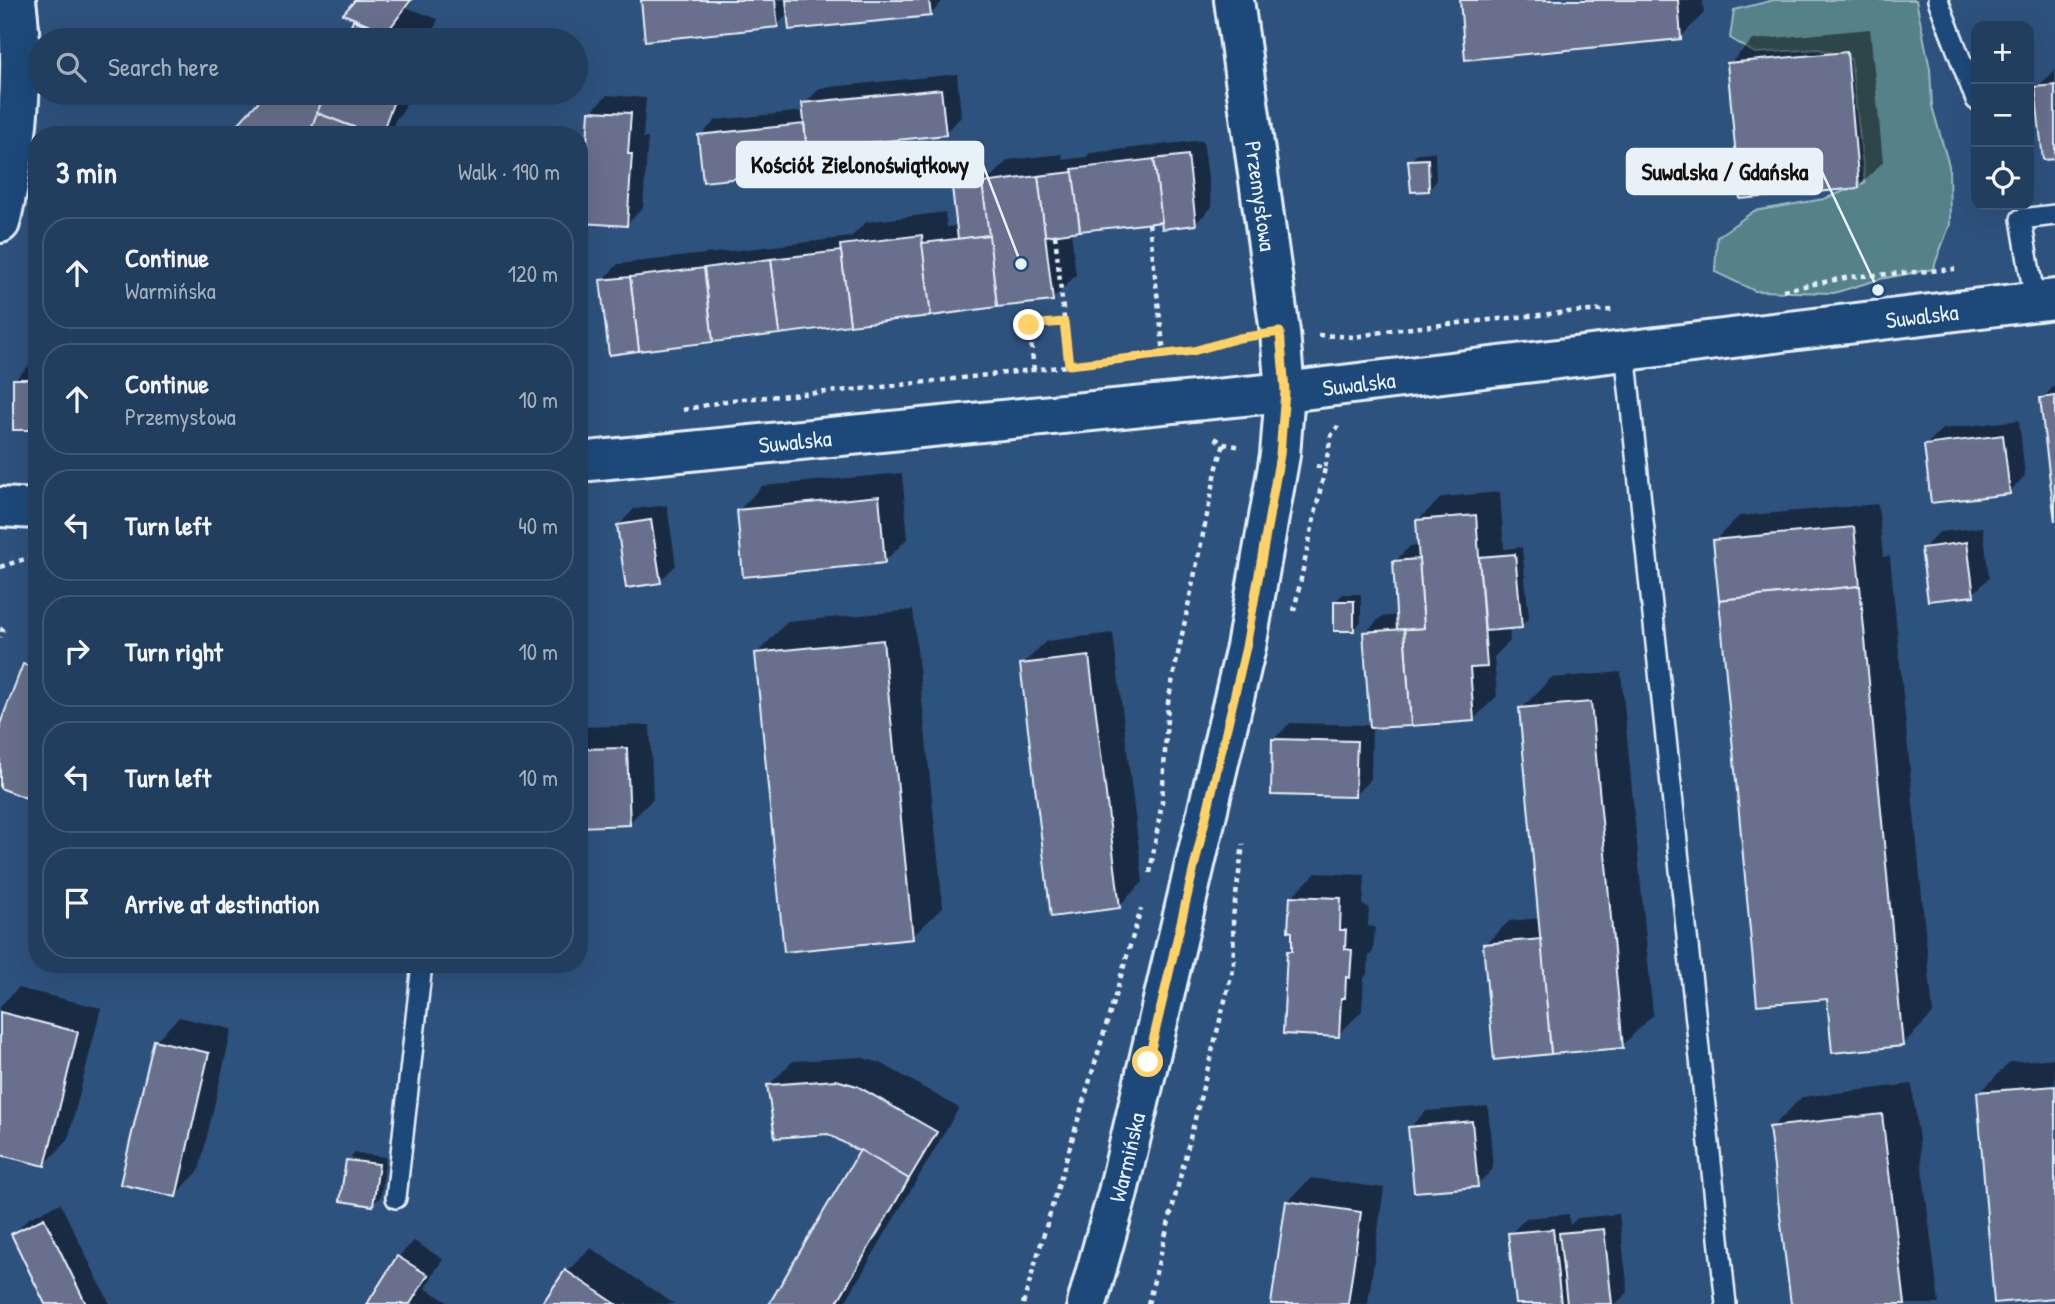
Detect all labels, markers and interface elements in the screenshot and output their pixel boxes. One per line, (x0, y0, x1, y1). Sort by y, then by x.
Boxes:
map controls (1971, 21, 2034, 210)
button: + (1971, 21, 2034, 84)
search box (28, 28, 588, 105)
icon: search (52, 48, 90, 86)
text: Search here (108, 49, 219, 84)
button: − (1971, 84, 2034, 147)
street label: Przemysłowa (1238, 139, 1284, 253)
callout: Kościół Zielonoświątkowy (737, 142, 983, 187)
button: locate (1971, 147, 2034, 210)
text: Kościół Zielonoświątkowy (751, 148, 969, 181)
callout: Suwalska / Gdańska (1627, 149, 1822, 194)
text: 3 min (56, 152, 117, 192)
text: Suwalska / Gdańska (1641, 155, 1809, 187)
text: Walk · 190 m (458, 156, 560, 187)
text: Continue (125, 240, 209, 275)
icon: ahead (58, 254, 96, 292)
text: 120 m (508, 258, 558, 289)
text: Warmińska (125, 275, 216, 306)
street label: Suwalska (1884, 295, 1960, 335)
route end (1013, 309, 1044, 340)
street label: Suwalska (1321, 363, 1397, 403)
text: Continue (125, 366, 209, 401)
icon: ahead (58, 380, 96, 418)
text: 10 m (518, 384, 558, 415)
text: Przemysłowa (125, 401, 236, 432)
street label: Suwalska (757, 422, 833, 460)
icon: left (58, 506, 96, 544)
text: Turn left (125, 508, 211, 543)
text: 40 m (518, 510, 558, 541)
icon: right (58, 632, 96, 670)
text: Turn right (125, 634, 223, 669)
text: 10 m (518, 636, 558, 667)
icon: left (58, 758, 96, 796)
text: Turn left (125, 760, 211, 795)
text: 10 m (518, 762, 558, 793)
icon: arrive (58, 884, 96, 922)
text: Arrive at destination (125, 886, 320, 921)
route start (1132, 1046, 1163, 1077)
street label: Warmińska (1101, 1109, 1152, 1205)

